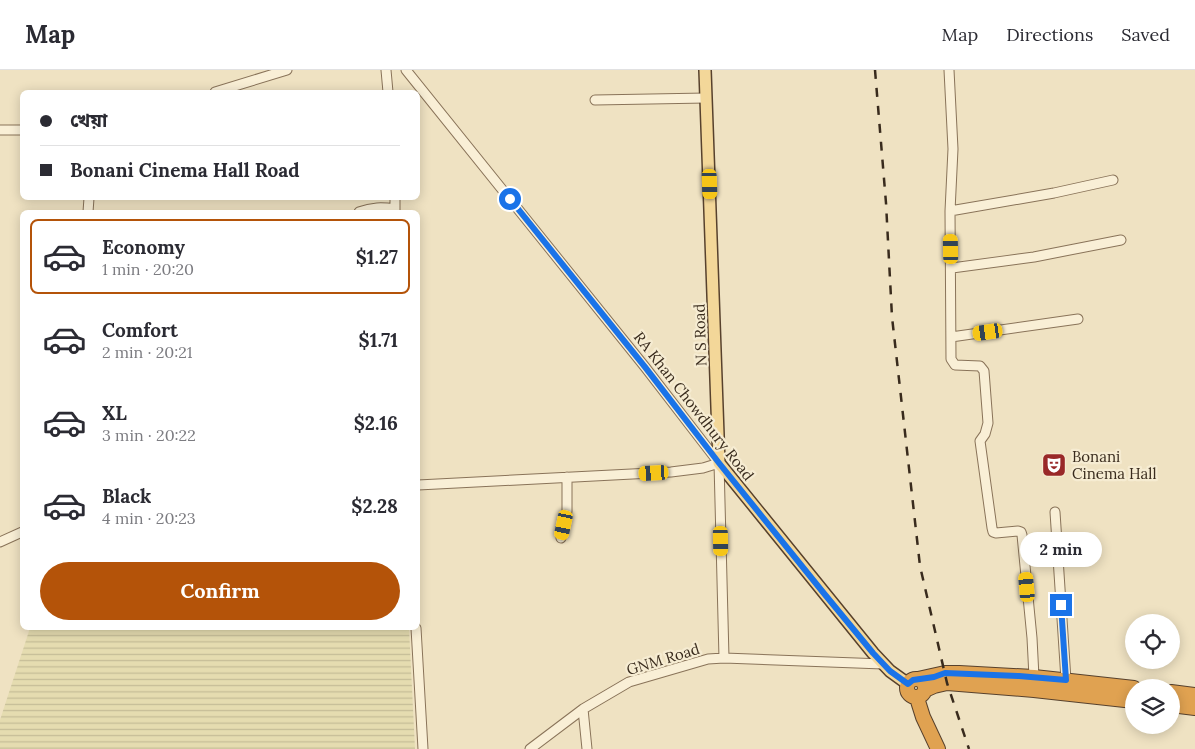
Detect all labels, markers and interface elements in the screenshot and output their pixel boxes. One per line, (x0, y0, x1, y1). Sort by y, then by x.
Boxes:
text: Map (25, 19, 75, 50)
text: Map (942, 23, 978, 46)
text: Directions (1006, 23, 1093, 46)
text: Saved (1121, 23, 1170, 46)
text: খেয়া (70, 108, 107, 132)
text: Bonani Cinema Hall Road (70, 158, 300, 182)
car (701, 169, 718, 199)
route start (499, 188, 521, 210)
icon: car (42, 234, 87, 279)
car (943, 234, 958, 264)
text: Economy (102, 235, 185, 259)
text: $1.27 (356, 245, 398, 269)
text: 1 min · 20:20 (102, 259, 194, 279)
street label: N S Road (689, 303, 711, 367)
icon: car (42, 317, 87, 362)
text: Comfort (102, 318, 178, 342)
car (972, 322, 1003, 342)
text: $1.71 (359, 328, 398, 352)
street label: RA Khan Chowdhury Road (630, 328, 758, 484)
text: 2 min · 20:21 (102, 342, 193, 362)
icon: car (42, 400, 87, 445)
text: XL (102, 401, 127, 425)
text: $2.16 (354, 411, 398, 435)
text: 3 min · 20:22 (102, 425, 196, 445)
place label: Bonani Cinema Hall (1072, 447, 1157, 483)
theatre icon: Bonani Cinema Hall (1041, 452, 1067, 478)
car (638, 465, 669, 481)
icon: car (42, 483, 87, 528)
text: Black (102, 484, 151, 508)
text: $2.28 (351, 494, 398, 518)
text: 4 min · 20:23 (102, 508, 196, 528)
car (553, 509, 574, 541)
car (713, 526, 728, 556)
callout: 2 min (1020, 532, 1102, 568)
text: 2 min (1040, 539, 1082, 559)
button: Confirm (40, 562, 400, 620)
car (1018, 571, 1035, 603)
route end (1050, 594, 1072, 616)
map controls (1125, 614, 1180, 734)
button: locate (1125, 614, 1180, 669)
street label: GNM Road (624, 639, 702, 679)
button: layers (1125, 679, 1180, 734)

